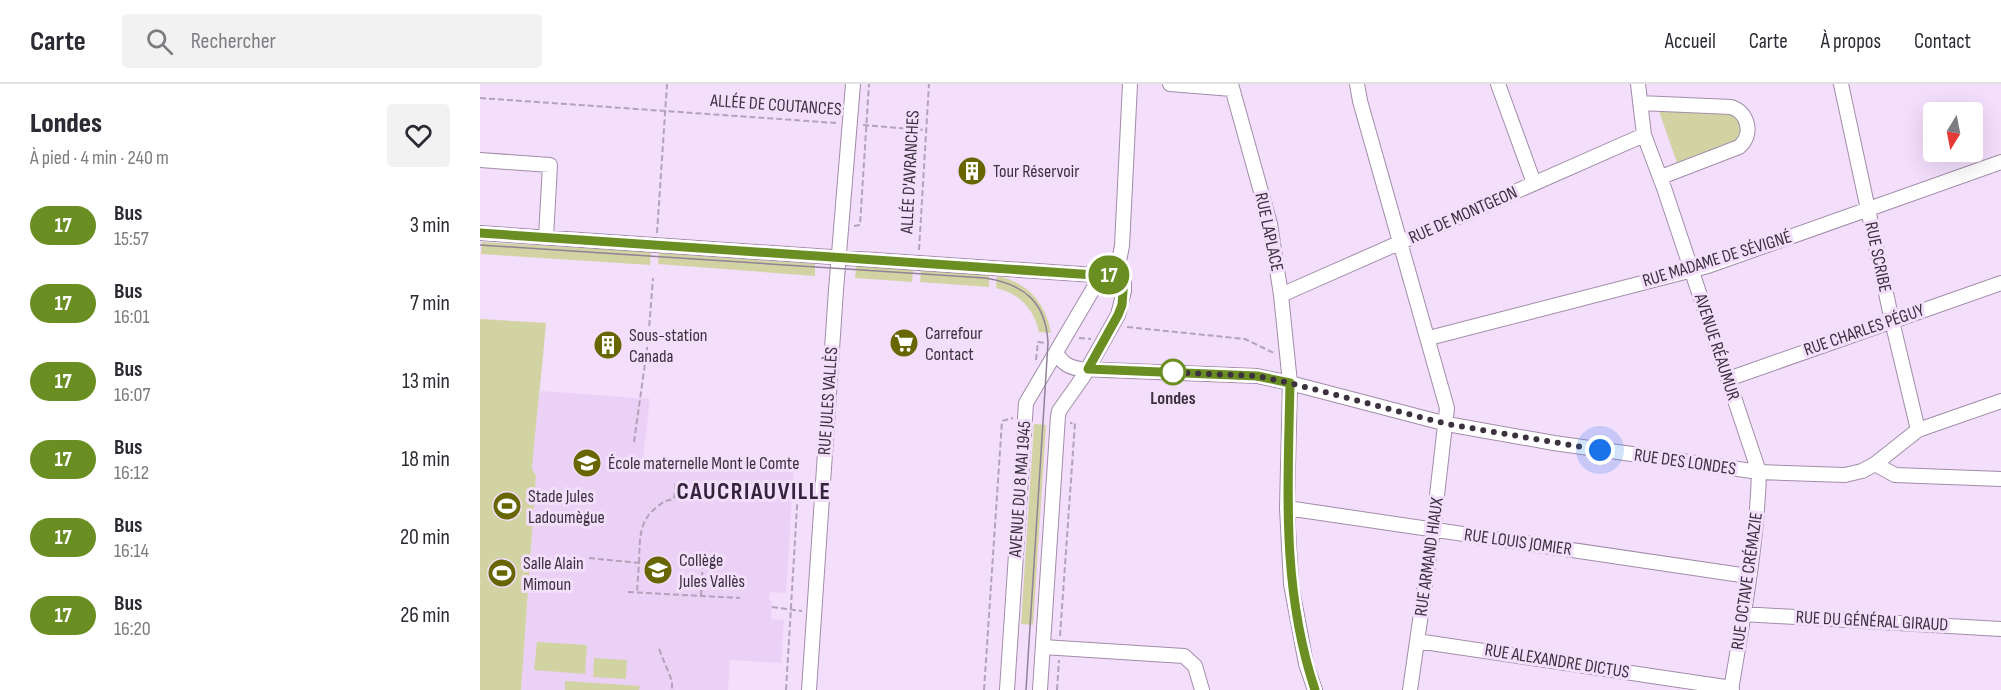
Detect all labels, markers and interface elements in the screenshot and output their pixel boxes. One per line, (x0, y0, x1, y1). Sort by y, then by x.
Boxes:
search box (122, 14, 542, 68)
text: Carte (30, 25, 86, 58)
icon: search (143, 25, 176, 58)
text: Rechercher (191, 28, 276, 55)
text: Accueil (1665, 29, 1716, 54)
text: Carte (1749, 29, 1788, 54)
text: À propos (1821, 29, 1881, 54)
text: Contact (1914, 29, 1971, 54)
street label: ALLÉE DE COUTANCES (709, 90, 843, 120)
north arrow (1923, 102, 1983, 162)
map controls (1923, 102, 1983, 162)
button: heart (387, 104, 450, 167)
text: Londes (30, 107, 102, 140)
street label: ALLÉE D'AVRANCHES (896, 109, 924, 235)
text: À pied · 4 min · 240 m (30, 146, 169, 170)
building icon: Tour Réservoir (956, 155, 988, 187)
place label: Tour Réservoir (993, 161, 1079, 182)
street label: RUE DE MONTGEON (1405, 182, 1521, 248)
street label: RUE LAPLACE (1250, 191, 1288, 273)
text: Bus (114, 200, 143, 227)
text: 3 min (410, 212, 450, 239)
text: 17 (54, 213, 72, 238)
street label: RUE SCRIBE (1860, 220, 1896, 294)
street label: RUE MADAME DE SÉVIGNÉ (1640, 226, 1794, 292)
text: 15:57 (114, 227, 149, 251)
line badge: 17 (1082, 256, 1136, 294)
text: 17 (1100, 263, 1118, 288)
text: Bus (114, 278, 143, 305)
text: 7 min (410, 290, 450, 317)
street label: AVENUE RÉAUMUR (1690, 290, 1744, 403)
text: 17 (54, 291, 72, 316)
street label: RUE CHARLES PÉGUY (1801, 299, 1928, 360)
text: 16:01 (114, 305, 149, 329)
place label: Carrefour Contact (925, 323, 983, 365)
place label: Sous-station Canada (629, 325, 708, 367)
supermarket icon: Carrefour Contact (888, 327, 920, 359)
building icon: Sous-station Canada (592, 329, 624, 361)
street label: RUE JULES VALLÈS (814, 346, 842, 456)
text: Bus (114, 356, 143, 383)
marker: Londes (1160, 359, 1186, 385)
text: 13 min (402, 368, 450, 395)
text: 17 (54, 369, 72, 394)
text: 16:07 (114, 383, 150, 407)
place label: Londes (1150, 388, 1196, 409)
street label: AVENUE DU 8 MAI 1945 (1005, 420, 1035, 559)
text: Bus (114, 434, 143, 461)
your location (1585, 435, 1615, 465)
street label: RUE DES LONDES (1633, 444, 1738, 480)
text: 18 min (402, 446, 450, 473)
text: 17 (54, 447, 72, 472)
school or university icon: École maternelle Mont le Comte (571, 447, 603, 479)
place label: École maternelle Mont le Comte (608, 453, 799, 474)
text: 16:12 (114, 461, 149, 485)
district label: CAUCRIAUVILLE (677, 477, 832, 506)
place label: Stade Jules Ladoumègue (528, 486, 605, 528)
sports icon: Stade Jules Ladoumègue (491, 490, 523, 522)
street label: RUE ARMAND HIAUX (1410, 496, 1448, 618)
street label: RUE OCTAVE CRÉMAZIE (1727, 511, 1767, 651)
text: Bus (114, 512, 143, 539)
text: 20 min (400, 524, 450, 551)
street label: RUE LOUIS JOMIER (1463, 524, 1573, 560)
text: 17 (54, 525, 72, 550)
text: 16:14 (114, 539, 149, 563)
place label: Collège Jules Vallès (678, 550, 745, 592)
place label: Salle Alain Mimoun (523, 553, 584, 595)
school or university icon: Collège Jules Vallès (642, 554, 674, 586)
sports icon: Salle Alain Mimoun (486, 557, 518, 589)
text: Bus (114, 590, 143, 617)
text: 26 min (400, 602, 450, 629)
text: 17 (54, 603, 72, 628)
street label: RUE DU GÉNÉRAL GIRAUD (1795, 607, 1949, 635)
text: 16:20 (114, 617, 151, 641)
street label: RUE ALEXANDRE DICTUS (1483, 639, 1631, 683)

